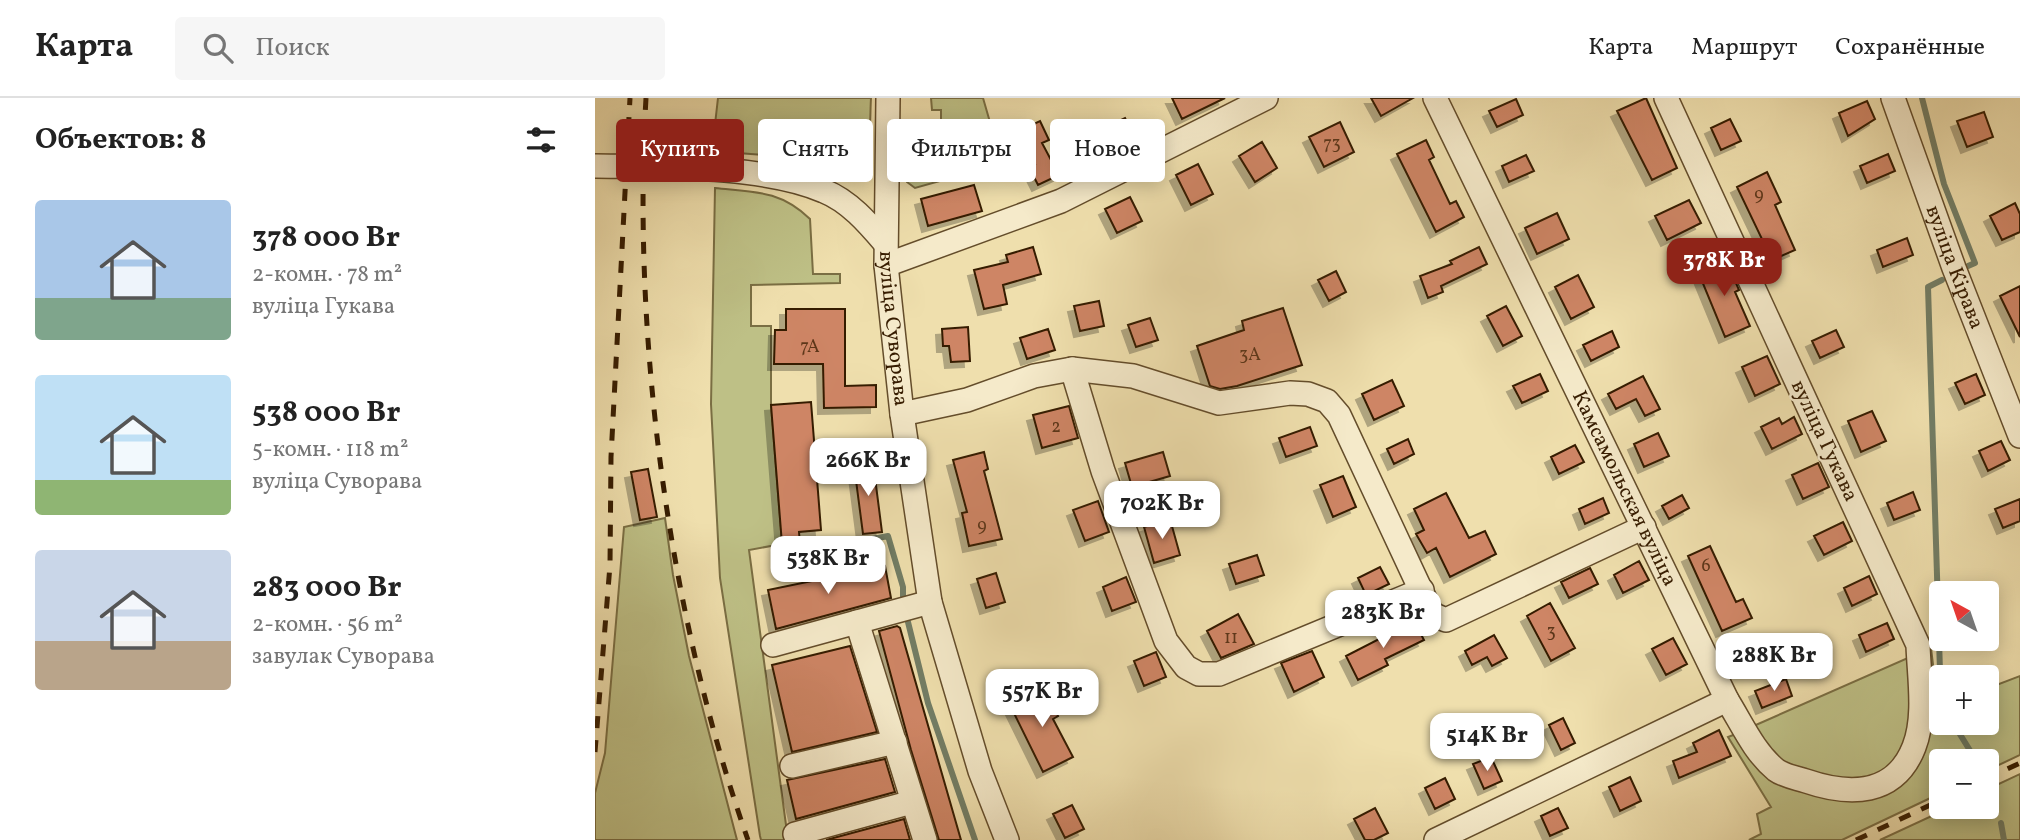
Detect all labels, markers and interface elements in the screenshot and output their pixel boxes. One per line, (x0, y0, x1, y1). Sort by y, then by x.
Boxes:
search box (175, 17, 665, 80)
text: Карта (35, 25, 133, 71)
icon: search (199, 29, 237, 67)
text: Поиск (255, 30, 330, 66)
text: Карта (1588, 31, 1653, 65)
text: Маршрут (1691, 31, 1797, 65)
text: Сохранённые (1835, 31, 1985, 65)
text: Объектов: 8 (35, 119, 207, 161)
chip: Купить (616, 119, 744, 182)
chip: Снять (758, 119, 873, 182)
chip: Фильтры (887, 119, 1036, 182)
chip: Новое (1050, 119, 1165, 182)
icon: filters (522, 121, 560, 159)
house number: 73 (1323, 132, 1341, 157)
house number: 9 (1754, 183, 1764, 208)
street label: вуліца Кірава (1918, 201, 1991, 333)
text: 378 000 Br (252, 217, 400, 259)
icon: home (91, 228, 175, 312)
pin: 378K Br (1659, 238, 1789, 298)
text: 378K Br (1683, 245, 1765, 277)
street label: вуліца Суворава (871, 251, 916, 408)
text: 2-комн. · 78 m² (252, 259, 402, 291)
text: вуліца Гукава (252, 291, 395, 323)
house number: 7А (800, 335, 820, 360)
house number: 3А (1239, 343, 1261, 368)
street label: вуліца Гукава (1783, 376, 1865, 506)
street label: Камсамольская вуліца (1565, 386, 1684, 591)
text: 538 000 Br (252, 392, 400, 434)
icon: home (91, 403, 175, 487)
house number: 2 (1051, 415, 1061, 440)
text: 5-комн. · 118 m² (252, 434, 408, 466)
pin: 266K Br (803, 438, 933, 498)
text: 266K Br (826, 445, 910, 477)
text: вуліца Суворава (252, 466, 422, 498)
pin: 702K Br (1097, 482, 1227, 541)
text: 702K Br (1120, 488, 1204, 520)
house number: 9 (977, 514, 987, 539)
pin: 538K Br (763, 536, 893, 596)
text: 538K Br (787, 543, 869, 575)
house number: 6 (1701, 554, 1711, 579)
text: 283 000 Br (252, 567, 402, 609)
icon: home (91, 578, 175, 662)
north arrow (1929, 581, 1999, 651)
map controls (1929, 581, 1999, 819)
pin: 283K Br (1318, 590, 1448, 650)
text: 283K Br (1341, 597, 1425, 629)
text: 2-комн. · 56 m² (252, 609, 403, 641)
house number: 3 (1546, 620, 1556, 645)
house number: 11 (1224, 626, 1238, 651)
pin: 288K Br (1709, 634, 1839, 693)
text: 288K Br (1732, 640, 1816, 672)
text: завулак Суворава (252, 641, 435, 673)
button: + (1929, 665, 1999, 735)
pin: 557K Br (977, 670, 1107, 729)
text: 557K Br (1002, 676, 1082, 708)
pin: 514K Br (1422, 714, 1552, 773)
text: 514K Br (1446, 720, 1528, 752)
button: − (1929, 749, 1999, 819)

